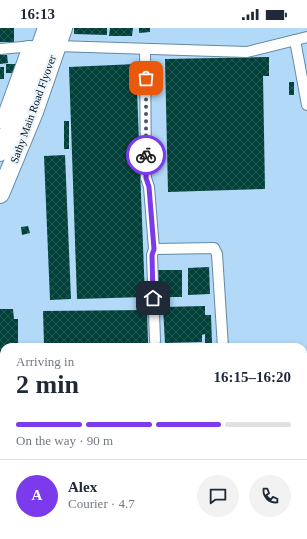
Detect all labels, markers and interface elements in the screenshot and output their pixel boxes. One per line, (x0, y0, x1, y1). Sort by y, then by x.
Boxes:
text: 16:13 (20, 6, 55, 22)
street label: Sathy Main Road Flyover (8, 53, 58, 165)
pin (129, 61, 163, 95)
icon: bag (135, 67, 157, 89)
courier (126, 135, 166, 175)
icon: bike (135, 144, 157, 166)
pin (136, 281, 170, 315)
icon: home (142, 287, 164, 309)
text: Arriving in (16, 354, 74, 369)
text: 16:15–16:20 (214, 369, 291, 385)
text: 2 min (16, 370, 79, 399)
text: On the way · 90 m (16, 433, 113, 448)
button: chat (197, 475, 239, 517)
button: phone (249, 475, 291, 517)
text: Alex (68, 479, 97, 495)
text: A (32, 487, 42, 503)
text: Courier · 4.7 (68, 496, 135, 511)

